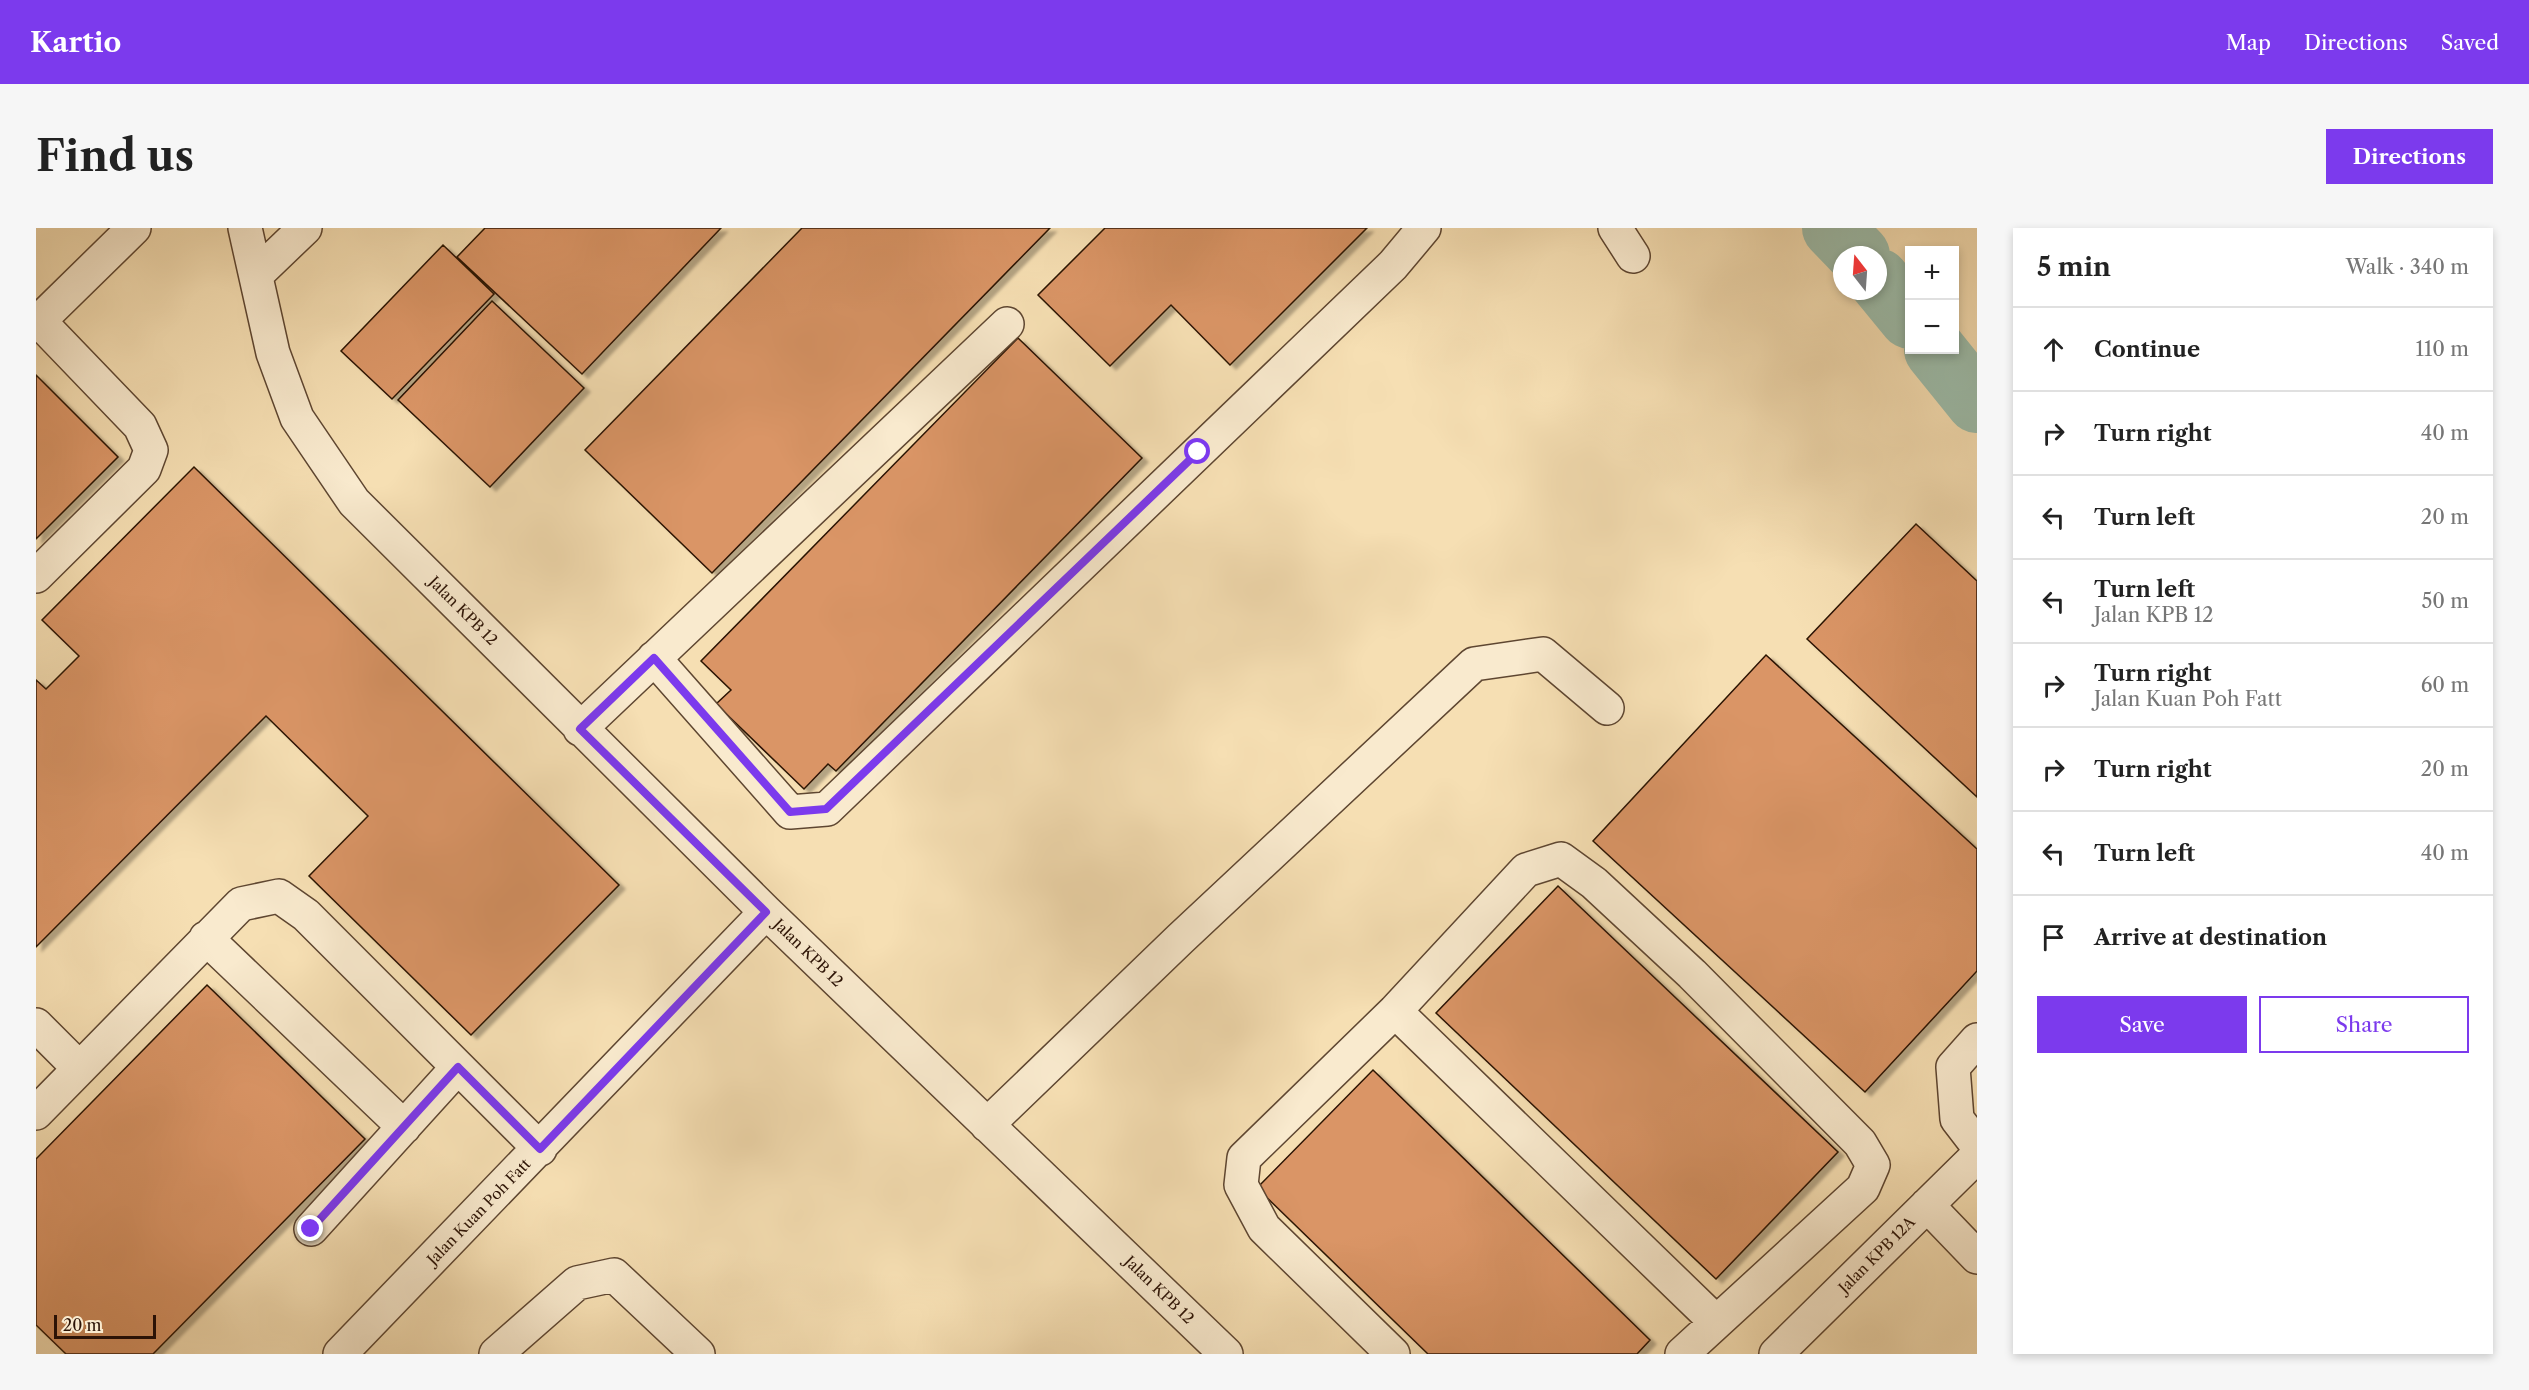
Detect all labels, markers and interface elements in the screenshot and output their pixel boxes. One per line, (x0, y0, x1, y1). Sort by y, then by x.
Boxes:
text: Kartio (30, 25, 121, 59)
text: Map (2226, 30, 2271, 55)
text: Directions (2304, 30, 2408, 55)
text: Saved (2441, 30, 2499, 55)
button: Directions (2326, 129, 2493, 184)
text: Find us (36, 130, 194, 182)
north arrow (1833, 246, 1887, 300)
map controls (1905, 246, 1959, 354)
button: + (1905, 246, 1959, 300)
text: 5 min (2037, 251, 2111, 283)
text: Walk · 340 m (2346, 255, 2469, 279)
button: − (1905, 300, 1959, 354)
icon: ahead (2037, 333, 2070, 366)
text: Continue (2094, 336, 2200, 363)
text: 110 m (2416, 337, 2469, 361)
icon: right (2037, 417, 2070, 450)
text: Turn right (2094, 420, 2212, 447)
text: 40 m (2421, 421, 2469, 445)
route start (1184, 438, 1210, 464)
icon: left (2037, 501, 2070, 534)
text: Turn left (2094, 504, 2195, 531)
text: 20 m (2421, 505, 2469, 529)
street label: Jalan KPB 12 (424, 571, 502, 649)
text: Turn left (2094, 576, 2195, 603)
icon: left (2037, 585, 2070, 618)
text: 50 m (2422, 589, 2469, 613)
text: Jalan KPB 12 (2094, 603, 2214, 627)
text: Turn right (2094, 660, 2212, 687)
icon: right (2037, 669, 2070, 702)
text: 60 m (2421, 673, 2469, 697)
text: Jalan Kuan Poh Fatt (2094, 687, 2282, 711)
icon: right (2037, 753, 2070, 786)
text: Turn right (2094, 756, 2212, 783)
text: 20 m (2421, 757, 2469, 781)
icon: left (2037, 837, 2070, 870)
text: Turn left (2094, 840, 2195, 867)
text: 40 m (2421, 841, 2469, 865)
street label: Jalan KPB 12 (768, 913, 847, 991)
icon: arrive (2037, 921, 2070, 954)
text: Arrive at destination (2094, 924, 2327, 951)
button: Save (2037, 996, 2247, 1053)
button: Share (2259, 996, 2469, 1053)
street label: Jalan Kuan Poh Fatt (422, 1154, 535, 1270)
street label: Jalan KPB 12A (1833, 1212, 1920, 1298)
route end (297, 1215, 323, 1241)
street label: Jalan KPB 12 (1119, 1250, 1198, 1328)
scale bar (54, 1312, 156, 1340)
text: 20 m (63, 1315, 102, 1335)

